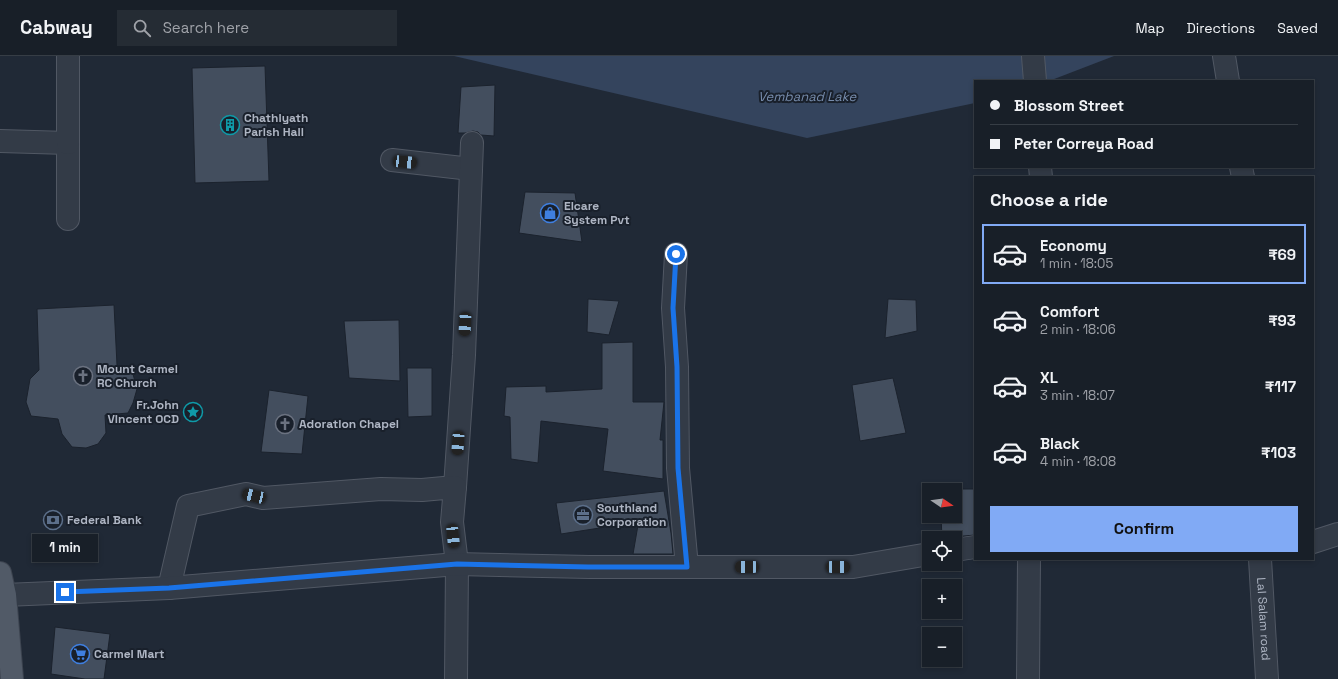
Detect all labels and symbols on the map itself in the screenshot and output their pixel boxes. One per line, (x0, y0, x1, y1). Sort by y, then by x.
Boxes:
water label: Vembanad Lake (758, 88, 857, 105)
place label: Chathiyath Parish Hall (244, 110, 308, 140)
building icon: Chathiyath Parish Hall (219, 114, 241, 136)
car (392, 155, 418, 169)
place label: Elcare System Pvt (564, 198, 630, 228)
shop icon: Elcare System Pvt (539, 202, 561, 224)
route start (667, 245, 685, 263)
car (458, 312, 472, 336)
place label: Mount Carmel RC Church (97, 361, 178, 391)
church icon: Mount Carmel RC Church (72, 365, 94, 387)
place label: Fr.John Vincent OCD (107, 397, 179, 427)
place icon: Fr.John Vincent OCD (182, 401, 204, 423)
church icon: Adoration Chapel (274, 413, 296, 435)
place label: Adoration Chapel (299, 416, 399, 432)
car (451, 431, 465, 455)
north arrow (922, 483, 962, 523)
car (241, 487, 267, 505)
place label: Southland Corporation (597, 500, 666, 530)
office icon: Southland Corporation (572, 504, 594, 526)
bank icon: Federal Bank (42, 509, 64, 531)
place label: Federal Bank (67, 512, 142, 528)
car (446, 523, 460, 549)
callout: 1 min (32, 534, 98, 562)
car (735, 561, 759, 573)
car (826, 561, 850, 573)
street label: Lal Salam road (1253, 577, 1274, 661)
route end (56, 583, 74, 601)
supermarket icon: Carmel Mart (69, 643, 91, 665)
place label: Carmel Mart (94, 646, 165, 662)

